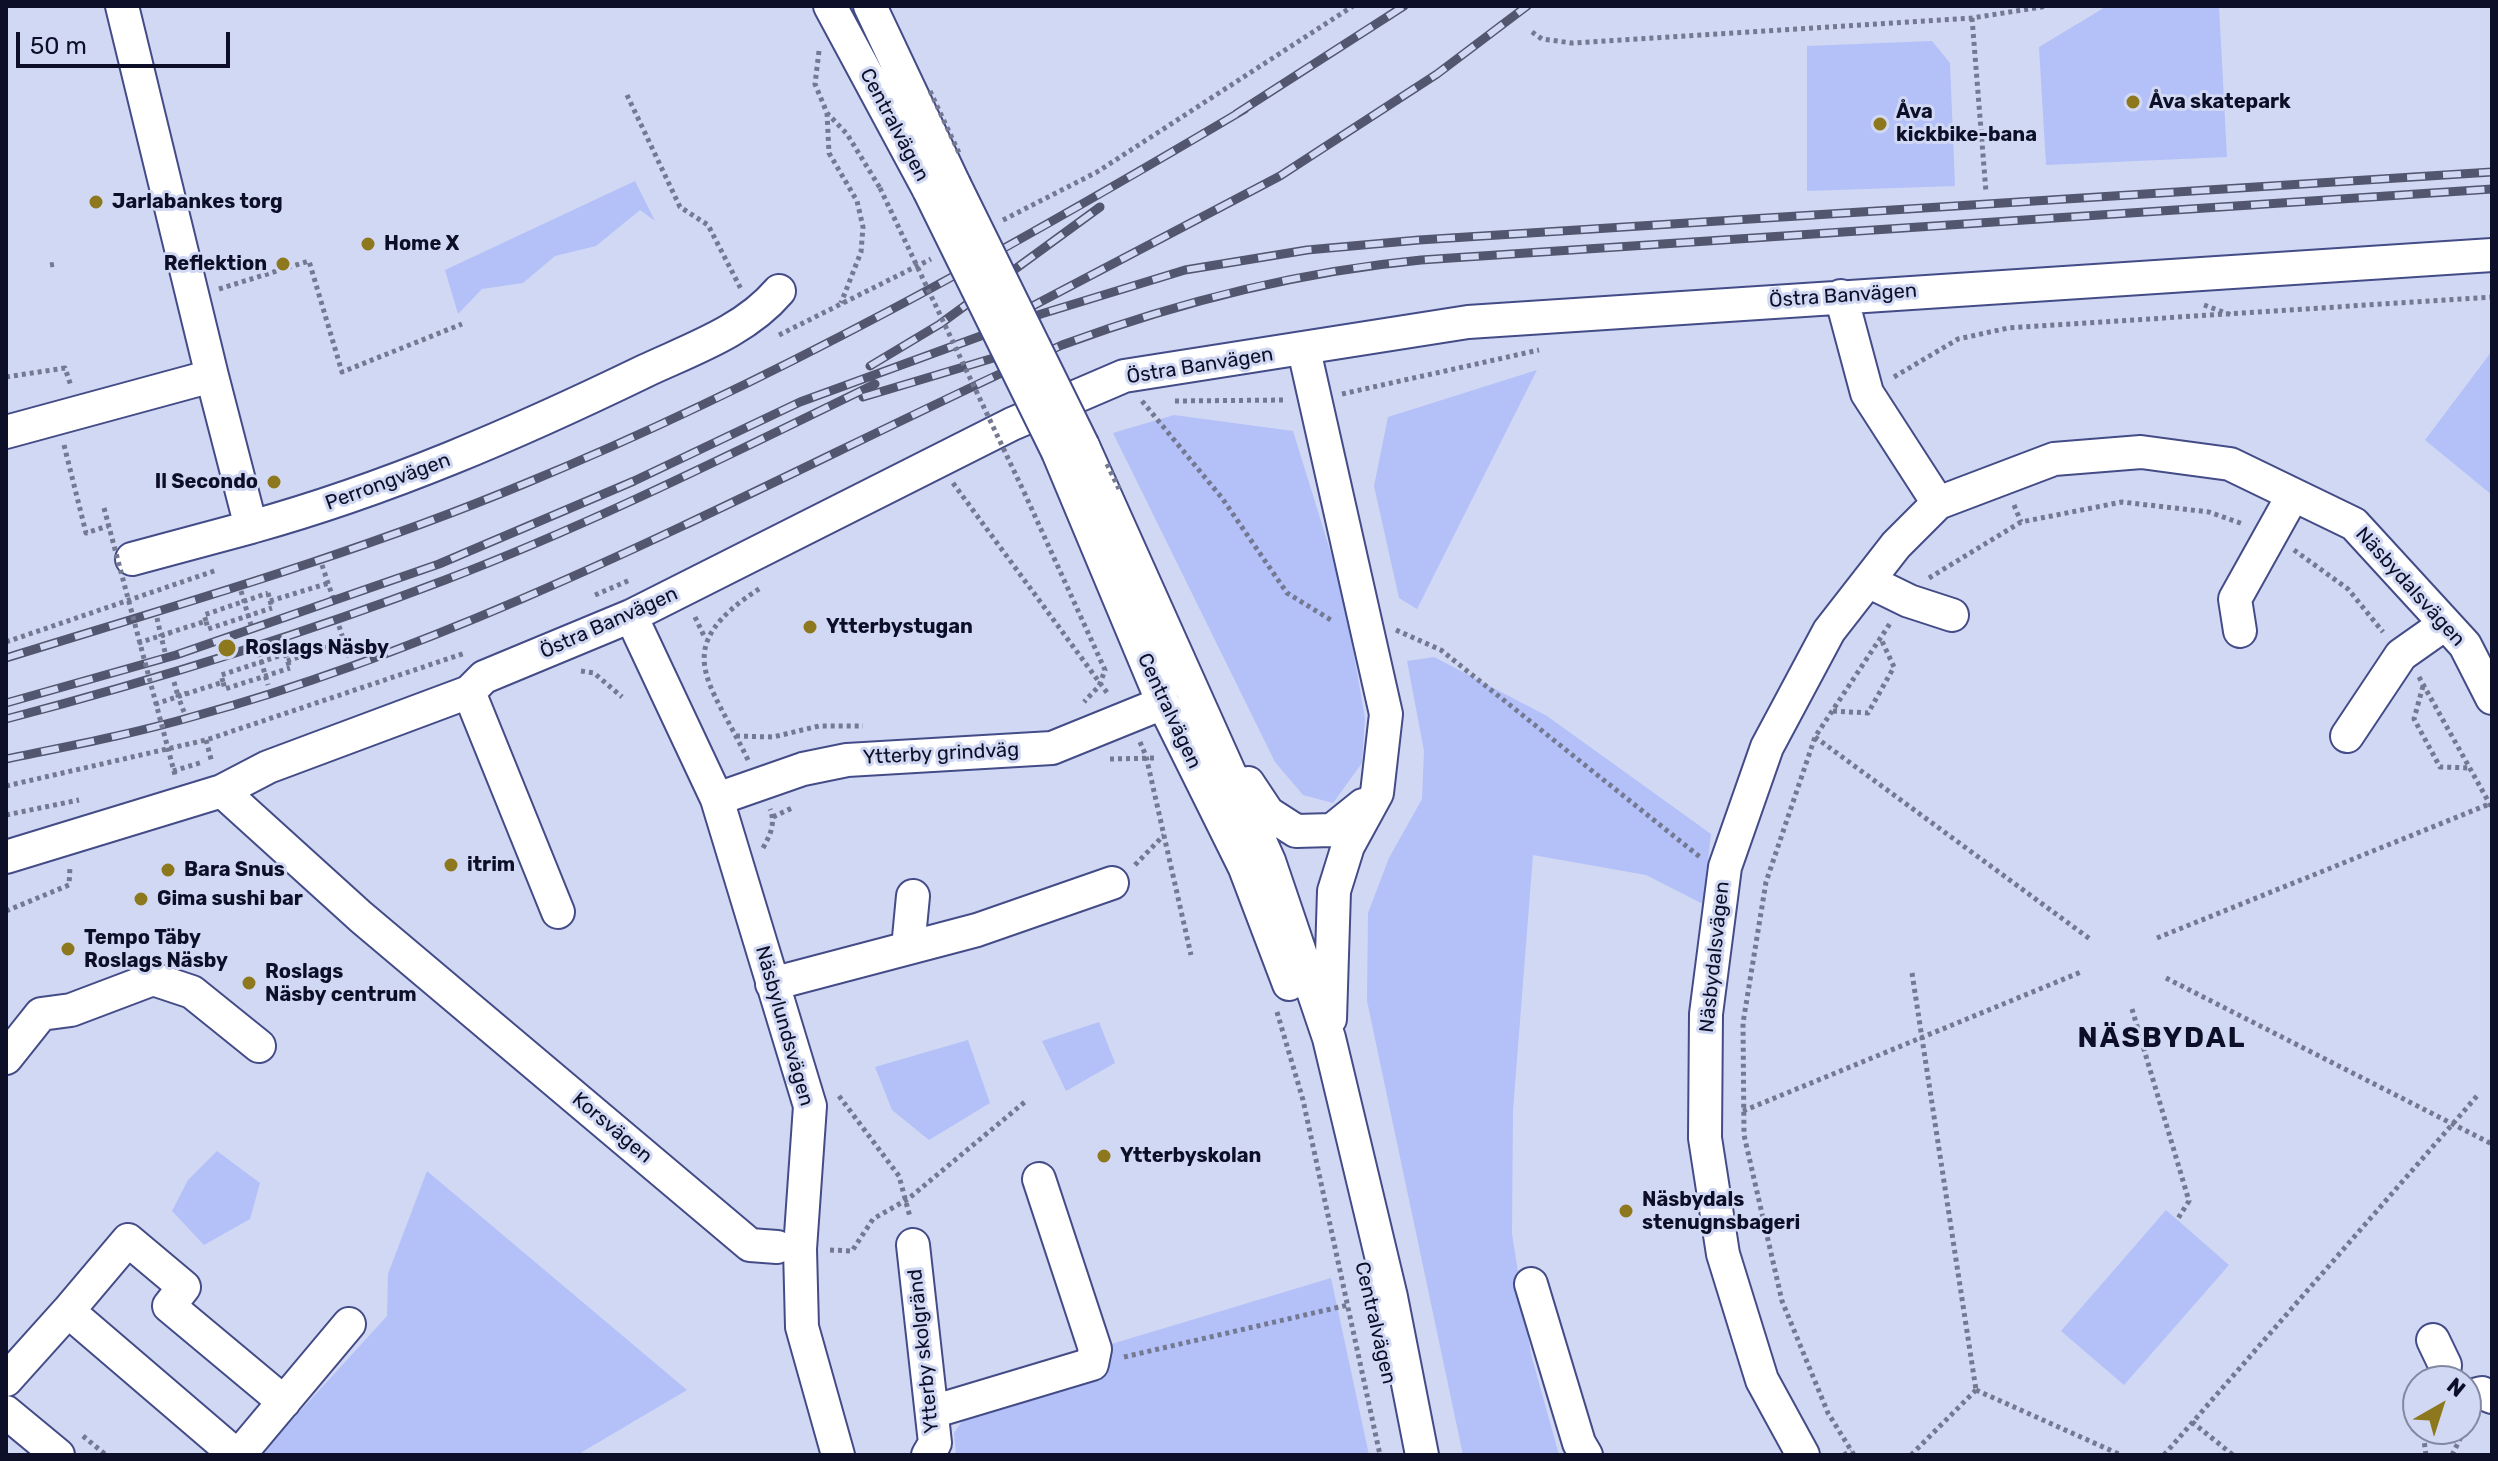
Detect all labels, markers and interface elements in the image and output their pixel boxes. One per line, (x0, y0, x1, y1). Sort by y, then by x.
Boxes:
scale bar (20, 16, 234, 66)
text: 50 m (30, 32, 87, 60)
street label: Centralvägen (854, 64, 934, 186)
place label: Åva skatepark (2149, 90, 2291, 114)
marker: Åva skatepark (2124, 93, 2142, 111)
place label: Åva kickbike-bana (1896, 100, 2037, 147)
marker: Åva kickbike-bana (1871, 115, 1889, 133)
place label: Jarlabankes torg (112, 190, 283, 214)
marker: Jarlabankes torg (87, 193, 105, 211)
place label: Home X (384, 232, 459, 256)
marker: Home X (359, 235, 377, 253)
place label: Reflektion (164, 252, 267, 276)
marker: Reflektion (274, 255, 292, 273)
street label: Östra Banvägen (1768, 279, 1918, 313)
street label: Östra Banvägen (1125, 343, 1275, 389)
street label: Perrongvägen (322, 448, 454, 516)
place label: Il Secondo (155, 470, 258, 494)
marker: Il Secondo (265, 473, 283, 491)
street label: Näsbydalsvägen (2350, 523, 2470, 651)
street label: Östra Banvägen (536, 582, 682, 664)
place label: Ytterbystugan (826, 615, 973, 639)
marker: Ytterbystugan (801, 618, 819, 636)
place label: Roslags Näsby (245, 636, 389, 660)
marker: Roslags Näsby (216, 637, 238, 659)
street label: Centralvägen (1132, 649, 1206, 773)
street label: Ytterby grindväg (862, 738, 1020, 770)
place label: itrim (467, 853, 515, 877)
marker: itrim (442, 856, 460, 874)
place label: Bara Snus (184, 858, 285, 882)
marker: Bara Snus (159, 861, 177, 879)
street label: Näsbydalsvägen (1695, 880, 1735, 1034)
place label: Gima sushi bar (157, 887, 303, 911)
marker: Gima sushi bar (132, 890, 150, 908)
place label: Tempo Täby Roslags Näsby (84, 926, 228, 973)
marker: Tempo Täby Roslags Näsby (59, 940, 77, 958)
street label: Näsbylundsvägen (750, 943, 818, 1109)
place label: Roslags Näsby centrum (265, 960, 417, 1007)
marker: Roslags Näsby centrum (240, 974, 258, 992)
district label: NÄSBYDAL (2078, 1022, 2246, 1056)
street label: Korsvägen (567, 1088, 657, 1168)
place label: Ytterbyskolan (1120, 1144, 1261, 1168)
marker: Ytterbyskolan (1095, 1147, 1113, 1165)
place label: Näsbydals stenugnsbageri (1642, 1188, 1800, 1235)
marker: Näsbydals stenugnsbageri (1617, 1202, 1635, 1220)
street label: Centralvägen (1349, 1260, 1401, 1386)
street label: Ytterby skolgränd (903, 1268, 945, 1434)
north arrow (2402, 1365, 2482, 1445)
text: N (2442, 1372, 2471, 1403)

